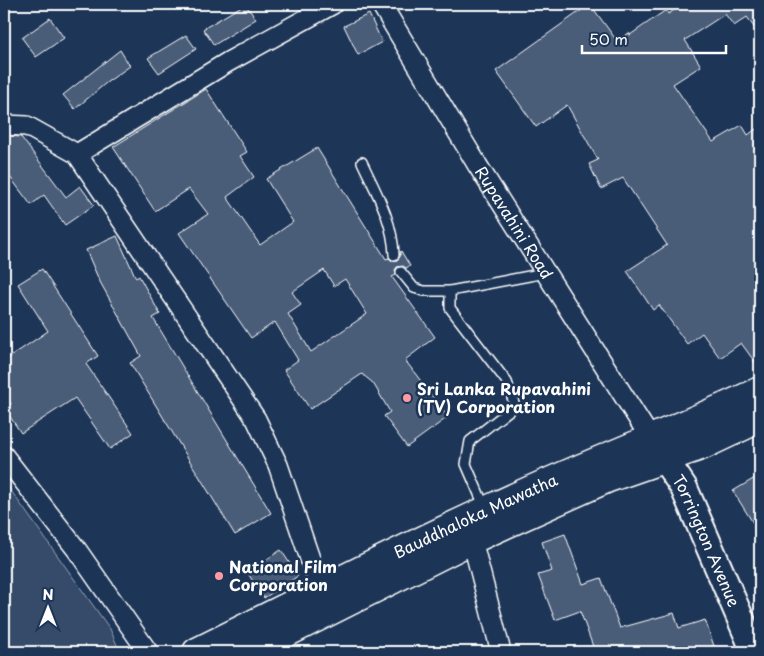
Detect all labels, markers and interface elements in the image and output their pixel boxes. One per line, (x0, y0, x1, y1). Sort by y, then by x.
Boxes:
scale bar (582, 22, 725, 54)
text: 50 m (589, 27, 628, 50)
street label: Rupavahini Road (470, 161, 560, 283)
place label: Sri Lanka Rupavahini (TV) Corporation (417, 376, 591, 418)
marker: Sri Lanka Rupavahini (TV) Corporation (401, 392, 413, 404)
street label: Bauddhaloka Mawatha (389, 467, 561, 564)
street label: Torrington Avenue (667, 469, 747, 610)
place label: National Film Corporation (229, 554, 337, 596)
marker: National Film Corporation (213, 570, 225, 582)
north arrow (22, 584, 72, 634)
text: N (42, 584, 54, 605)

